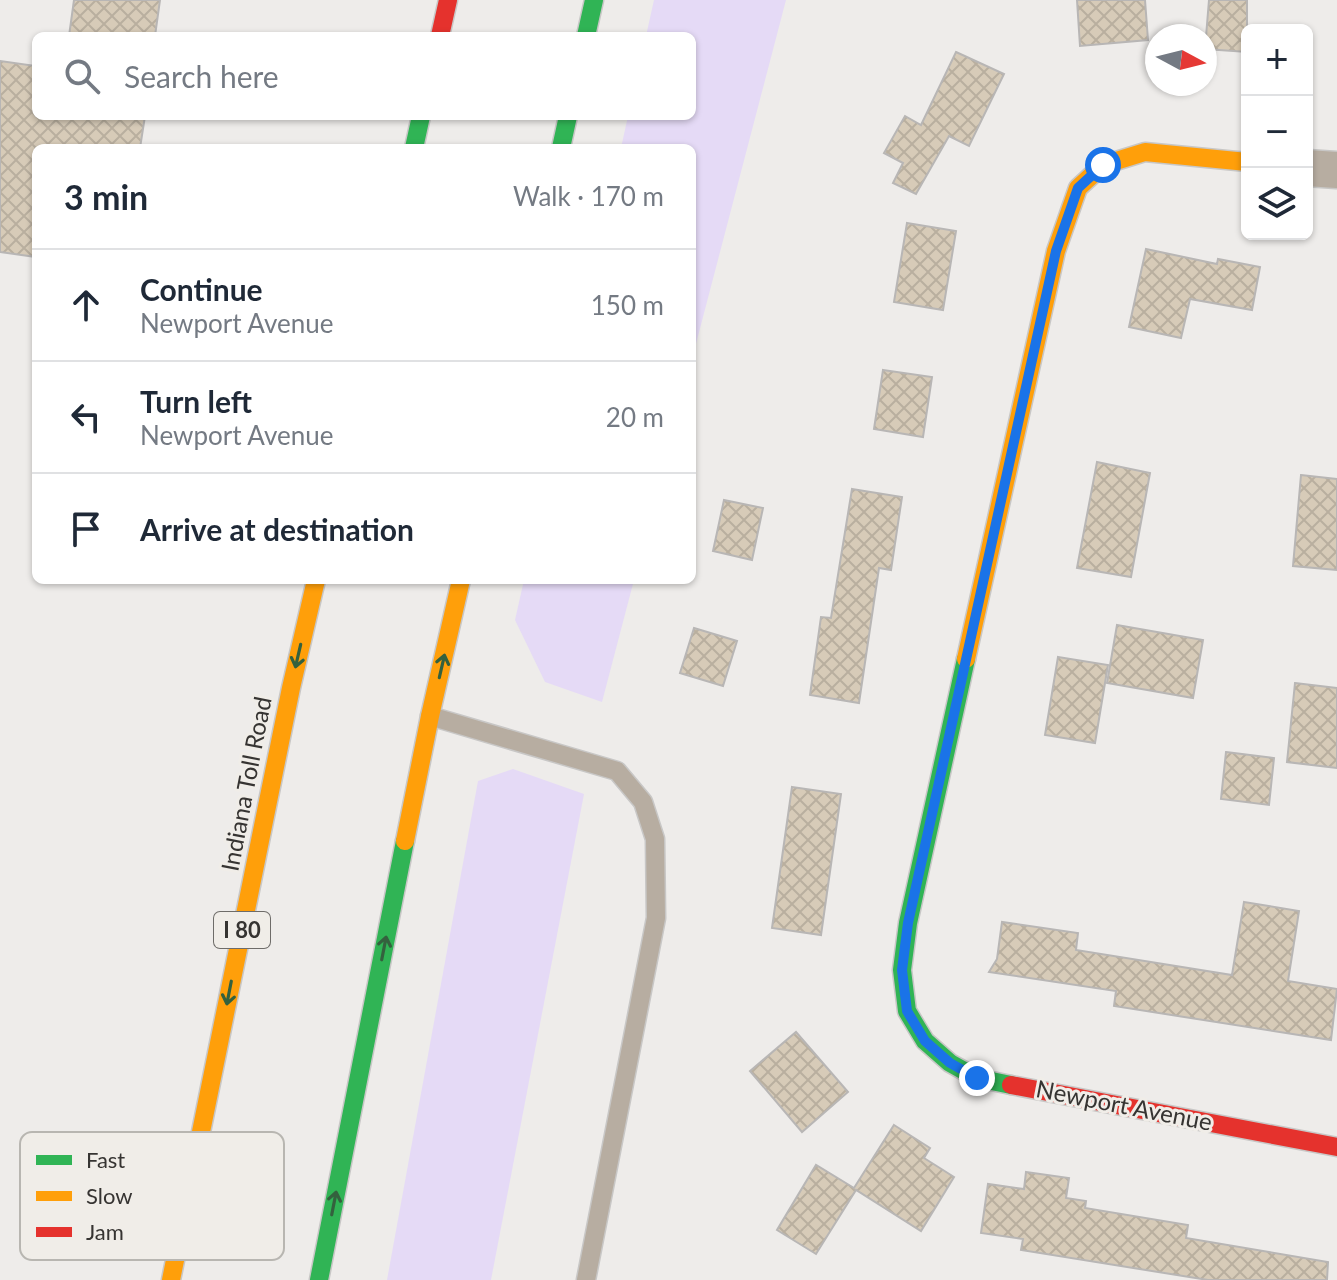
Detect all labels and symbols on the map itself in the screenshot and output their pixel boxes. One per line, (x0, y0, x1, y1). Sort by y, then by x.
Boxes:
north arrow (1145, 24, 1217, 96)
route start (1085, 147, 1121, 183)
one-way arrow (290, 643, 305, 668)
one-way arrow (435, 654, 450, 680)
street label: Indiana Toll Road (214, 694, 277, 874)
road number: I 80 (214, 912, 270, 948)
one-way arrow (377, 936, 392, 962)
one-way arrow (221, 980, 236, 1005)
route end (959, 1060, 995, 1096)
street label: Newport Avenue (1034, 1073, 1215, 1136)
legend (20, 1132, 284, 1260)
text: Fast (86, 1146, 125, 1173)
text: Slow (86, 1182, 133, 1209)
one-way arrow (327, 1191, 342, 1217)
text: Jam (86, 1218, 124, 1245)

